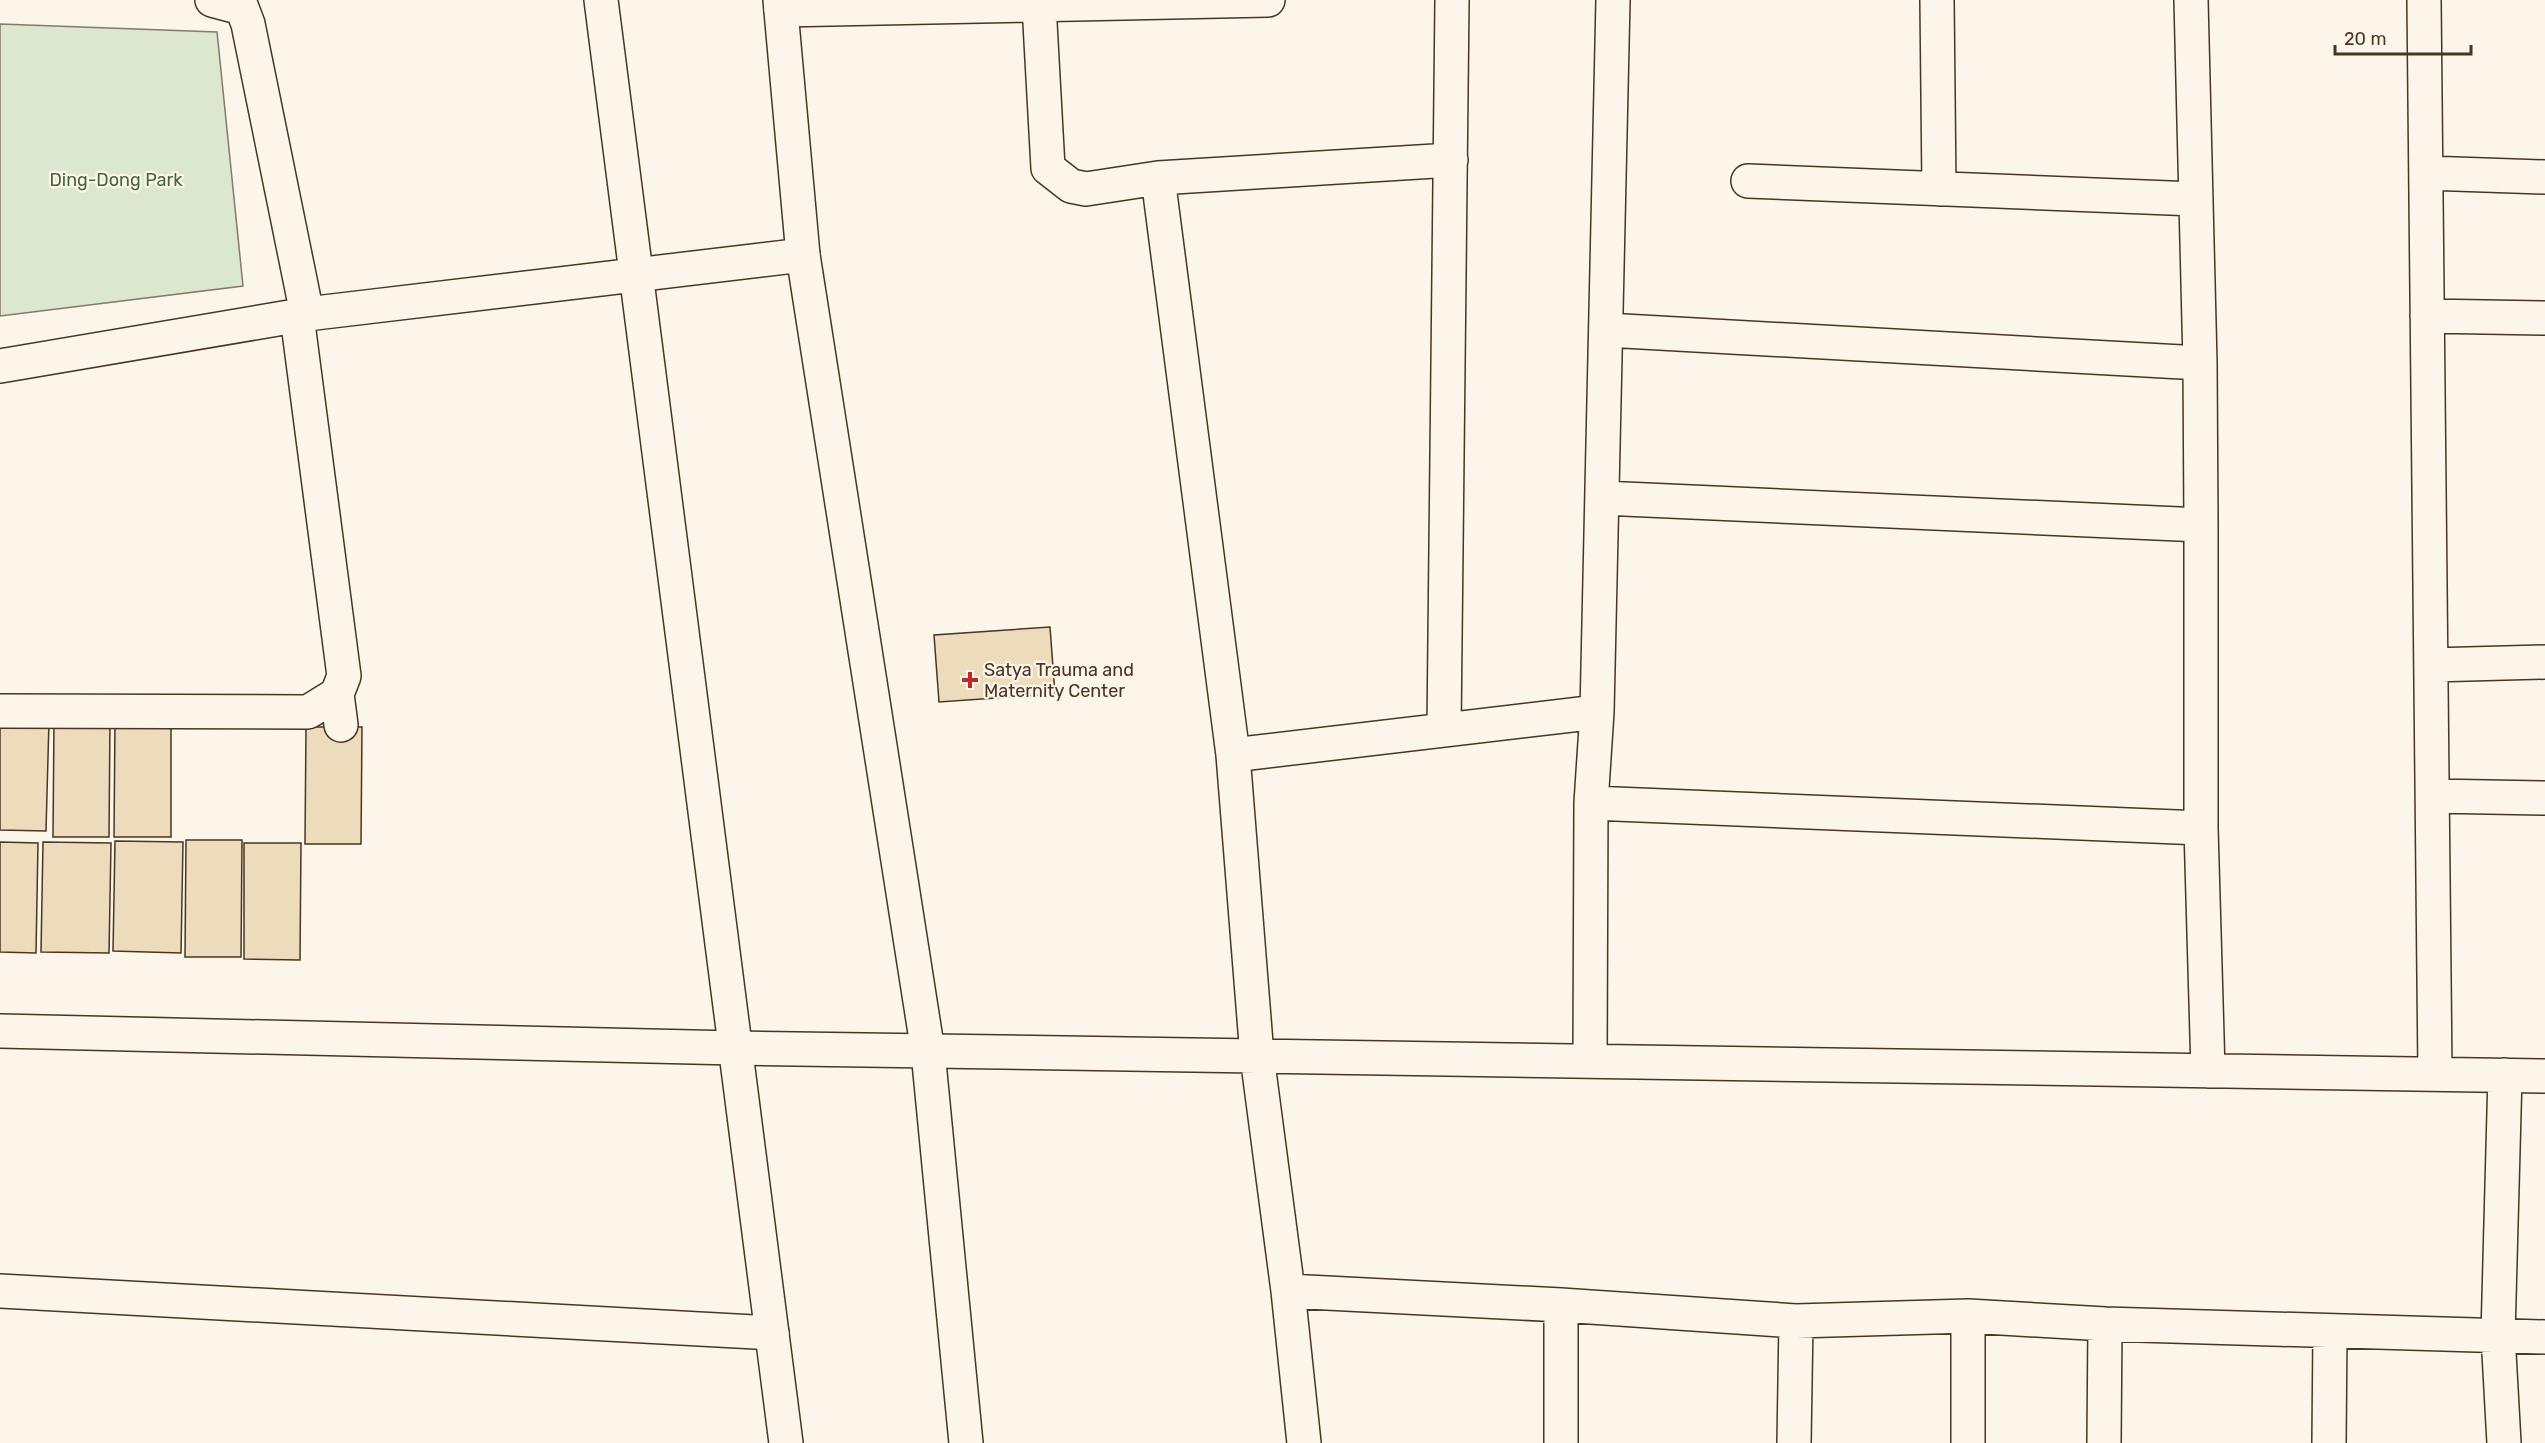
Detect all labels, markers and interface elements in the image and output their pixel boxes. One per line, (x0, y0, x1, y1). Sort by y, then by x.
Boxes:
scale bar (2335, 18, 2472, 56)
text: 20 m (2344, 28, 2386, 50)
park label: Ding-Dong Park (49, 169, 183, 191)
place label: Satya Trauma and Maternity Center (984, 659, 1134, 702)
marker: Satya Trauma and Maternity Center (961, 671, 979, 689)

